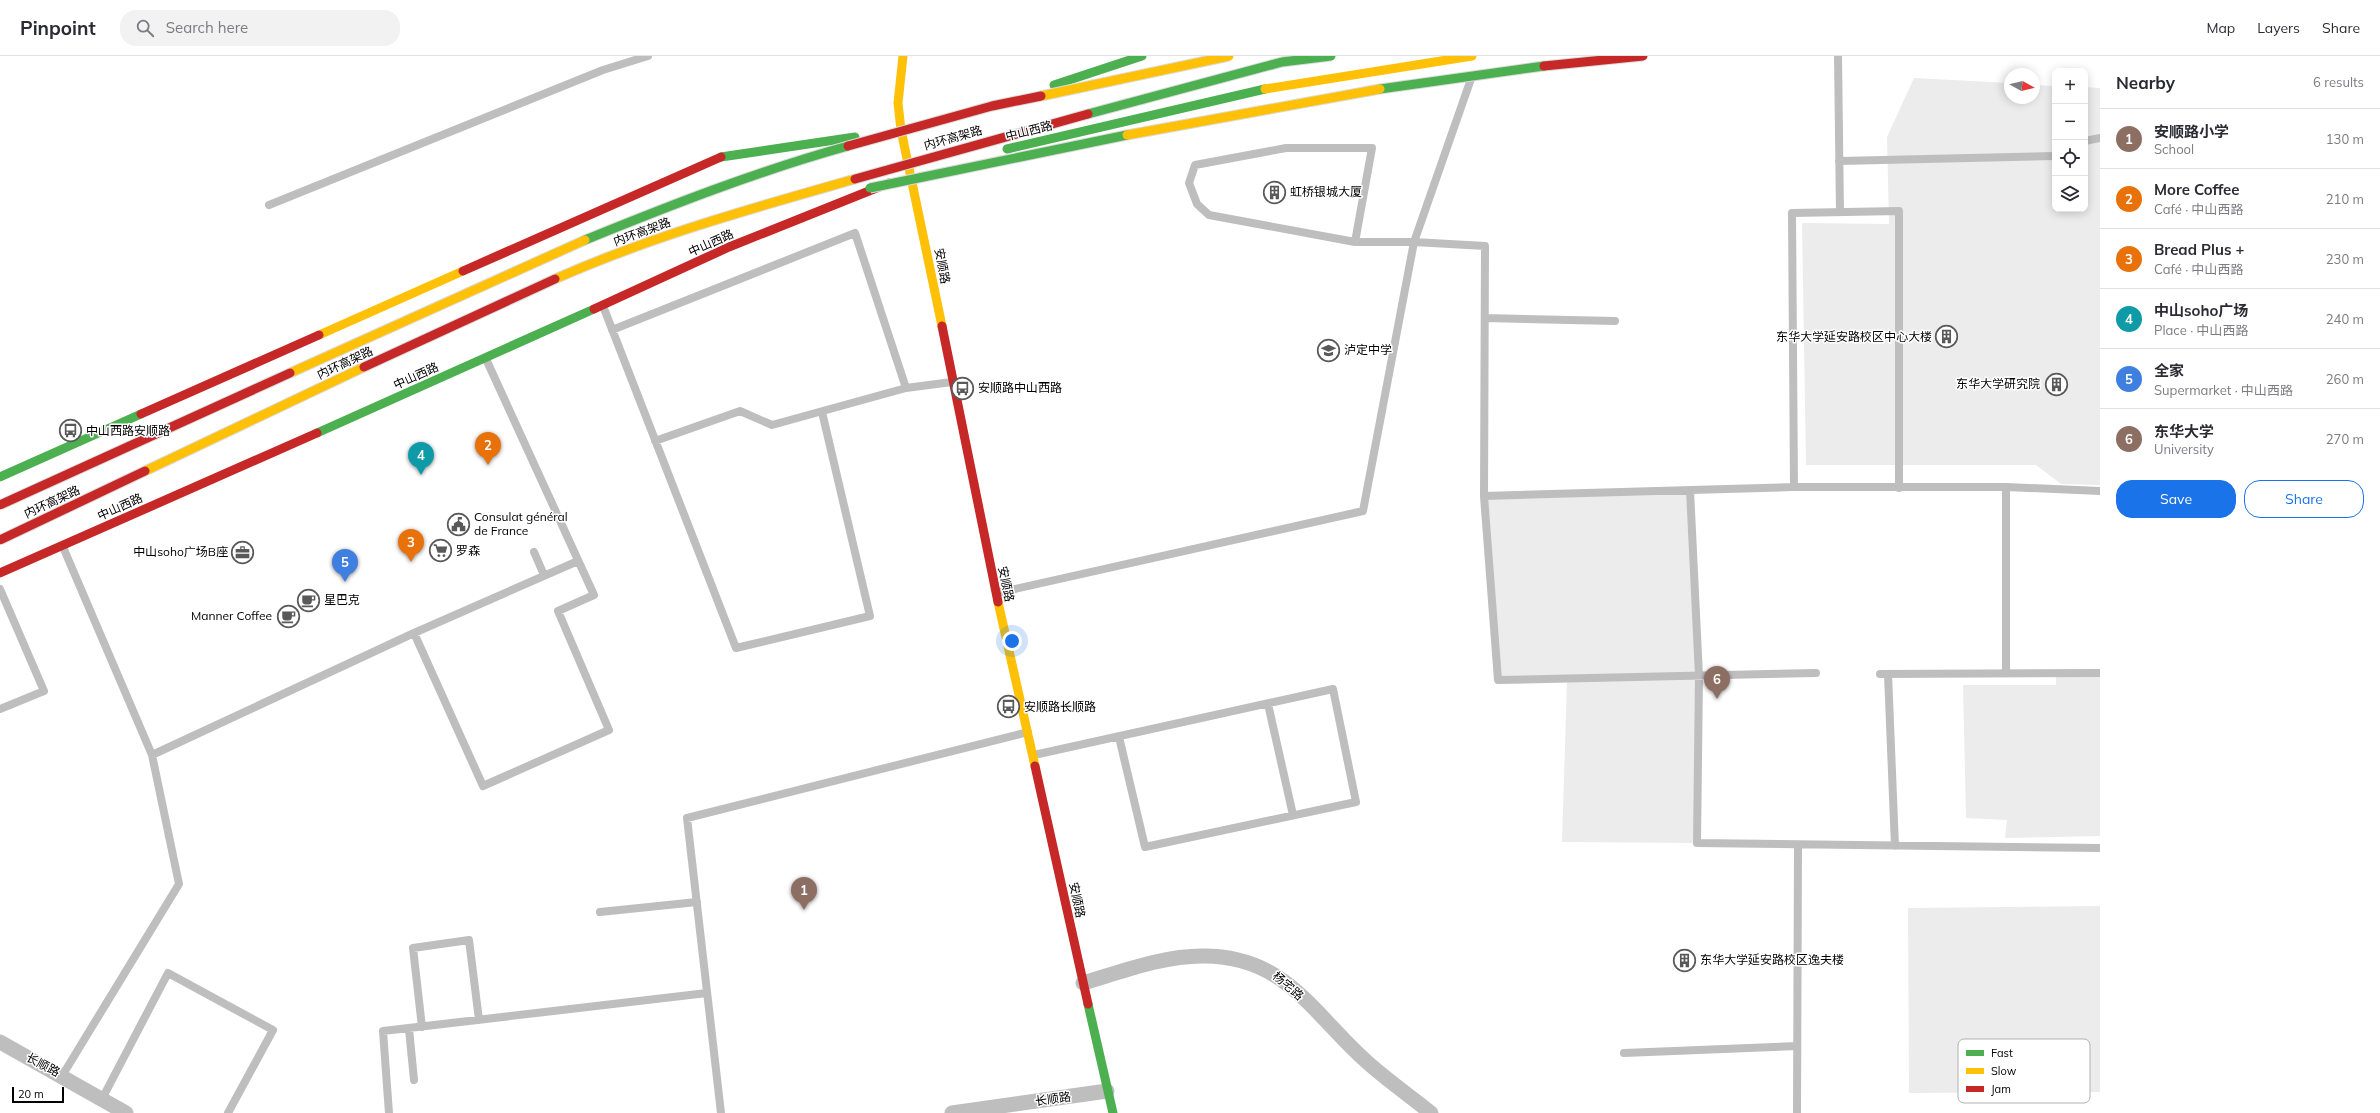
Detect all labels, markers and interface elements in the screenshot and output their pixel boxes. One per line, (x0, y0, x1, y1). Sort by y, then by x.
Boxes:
search box (120, 10, 400, 46)
text: Pinpoint (20, 16, 96, 40)
icon: search (134, 17, 156, 39)
text: Search here (166, 18, 248, 37)
text: Map (2206, 19, 2235, 37)
text: Layers (2257, 19, 2300, 37)
text: Share (2322, 19, 2360, 37)
north arrow (2004, 68, 2040, 104)
map controls (2052, 68, 2088, 212)
button: + (2052, 68, 2088, 104)
text: Nearby (2116, 72, 2175, 93)
text: 6 results (2313, 74, 2364, 90)
button: − (2052, 104, 2088, 140)
street label: 中山西路 (1004, 117, 1054, 144)
street label: 内环高架路 (922, 122, 984, 153)
text: 安顺路小学 (2154, 122, 2229, 141)
text: 1 (2125, 131, 2133, 147)
text: 130 m (2326, 131, 2364, 147)
button: locate (2052, 140, 2088, 176)
text: School (2154, 141, 2194, 157)
button: layers (2052, 176, 2088, 212)
building icon: 虹桥银城大厦 (1261, 179, 1287, 205)
text: More Coffee (2154, 180, 2240, 199)
place label: 虹桥银城大厦 (1290, 184, 1362, 199)
text: 2 (2125, 191, 2133, 207)
text: 210 m (2326, 191, 2364, 207)
text: Café · 中山西路 (2154, 201, 2244, 217)
street label: 内环高架路 (611, 214, 673, 249)
street label: 中山西路 (686, 226, 736, 259)
text: Bread Plus + (2154, 240, 2245, 259)
street label: 安顺路 (932, 247, 953, 285)
text: 3 (2125, 251, 2133, 267)
text: 230 m (2326, 251, 2364, 267)
text: Café · 中山西路 (2154, 261, 2244, 277)
text: 中山soho广场 (2154, 301, 2248, 320)
text: 4 (2125, 311, 2133, 327)
text: 240 m (2326, 311, 2364, 327)
text: Place · 中山西路 (2154, 322, 2249, 338)
building icon: 东华大学延安路校区中心大楼 (1934, 324, 1960, 350)
place label: 东华大学延安路校区中心大楼 (1776, 329, 1932, 344)
school or university icon: 泸定中学 (1316, 337, 1342, 363)
place label: 泸定中学 (1344, 342, 1392, 357)
street label: 内环高架路 (314, 343, 375, 382)
street label: 中山西路 (391, 359, 441, 392)
text: 全家 (2154, 361, 2184, 380)
building icon: 东华大学研究院 (2043, 371, 2069, 397)
text: 5 (2125, 371, 2133, 387)
text: 260 m (2326, 371, 2364, 387)
bus stop icon: 安顺路中山西路 (949, 375, 975, 401)
place label: 东华大学研究院 (1956, 376, 2040, 391)
place label: 安顺路中山西路 (978, 380, 1062, 395)
text: Supermarket · 中山西路 (2154, 382, 2293, 398)
bus stop icon: 中山西路安顺路 (57, 418, 83, 444)
text: 东华大学 (2154, 422, 2214, 441)
place label: 中山西路安顺路 (86, 423, 170, 438)
text: 6 (2125, 431, 2133, 447)
text: 270 m (2326, 431, 2364, 447)
pin: 2 (475, 432, 501, 465)
text: University (2154, 441, 2214, 457)
pin: 4 (408, 442, 434, 475)
button: Save (2116, 480, 2236, 518)
button: Share (2244, 480, 2364, 518)
street label: 内环高架路 (21, 482, 82, 521)
street label: 中山西路 (95, 490, 145, 523)
place label: Consulat général de France (474, 509, 568, 538)
public building icon: Consulat général de France (445, 511, 471, 537)
pin: 3 (398, 529, 424, 562)
supermarket icon: 罗森 (427, 538, 453, 564)
office icon: 中山soho广场B座 (230, 539, 256, 565)
place label: 罗森 (456, 543, 480, 558)
place label: 中山soho广场B座 (133, 544, 228, 559)
pin: 5 (332, 549, 358, 582)
street label: 安顺路 (995, 565, 1018, 603)
cafe icon: 星巴克 (295, 587, 321, 613)
place label: 星巴克 (324, 592, 360, 607)
cafe icon: Manner Coffee (275, 603, 301, 629)
place label: Manner Coffee (191, 608, 272, 623)
your location (1002, 631, 1022, 651)
pin: 6 (1704, 666, 1730, 699)
bus stop icon: 安顺路长顺路 (996, 694, 1022, 720)
place label: 安顺路长顺路 (1024, 699, 1096, 714)
pin: 1 (791, 877, 817, 910)
street label: 安顺路 (1066, 881, 1089, 919)
building icon: 东华大学延安路校区逸夫楼 (1672, 947, 1698, 973)
place label: 东华大学延安路校区逸夫楼 (1700, 952, 1844, 967)
street label: 杨宅路 (1270, 968, 1307, 1003)
legend (1958, 1039, 2090, 1103)
text: Fast (1991, 1046, 2013, 1060)
street label: 长顺路 (24, 1049, 63, 1080)
text: Slow (1991, 1064, 2017, 1078)
text: Jam (1991, 1082, 2011, 1096)
scale bar (12, 1085, 64, 1104)
text: 20 m (18, 1087, 44, 1101)
street label: 长顺路 (1034, 1089, 1072, 1108)

